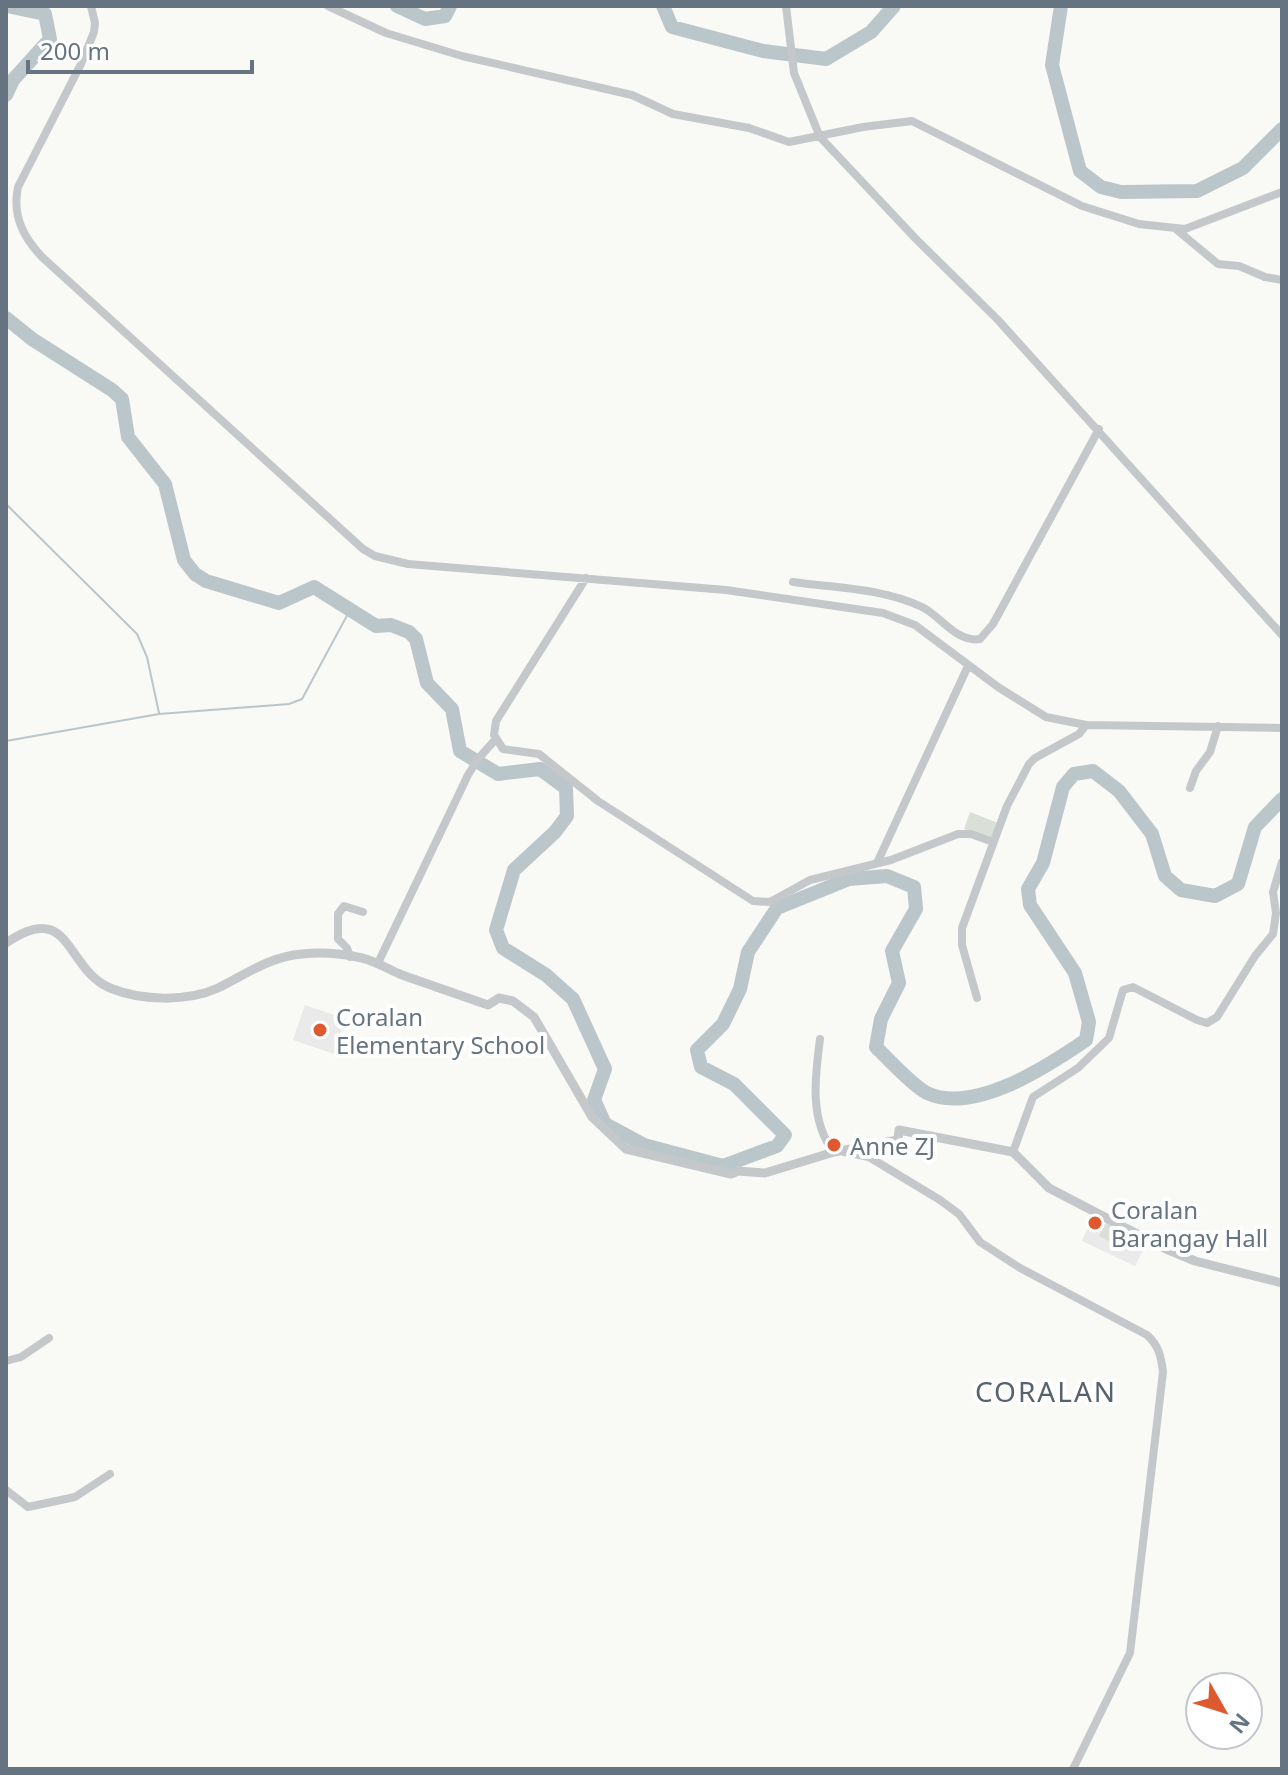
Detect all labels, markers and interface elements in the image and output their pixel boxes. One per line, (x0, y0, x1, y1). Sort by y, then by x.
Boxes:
scale bar (28, 24, 252, 74)
text: 200 m (40, 34, 110, 67)
place label: Coralan Elementary School (336, 1000, 545, 1061)
marker: Coralan Elementary School (311, 1021, 329, 1039)
place label: Anne ZJ (850, 1129, 935, 1162)
marker: Anne ZJ (825, 1136, 843, 1154)
place label: Coralan Barangay Hall (1111, 1193, 1268, 1254)
marker: Coralan Barangay Hall (1086, 1214, 1104, 1232)
district label: CORALAN (975, 1372, 1117, 1410)
north arrow (1184, 1671, 1264, 1751)
text: N (1223, 1708, 1258, 1741)

